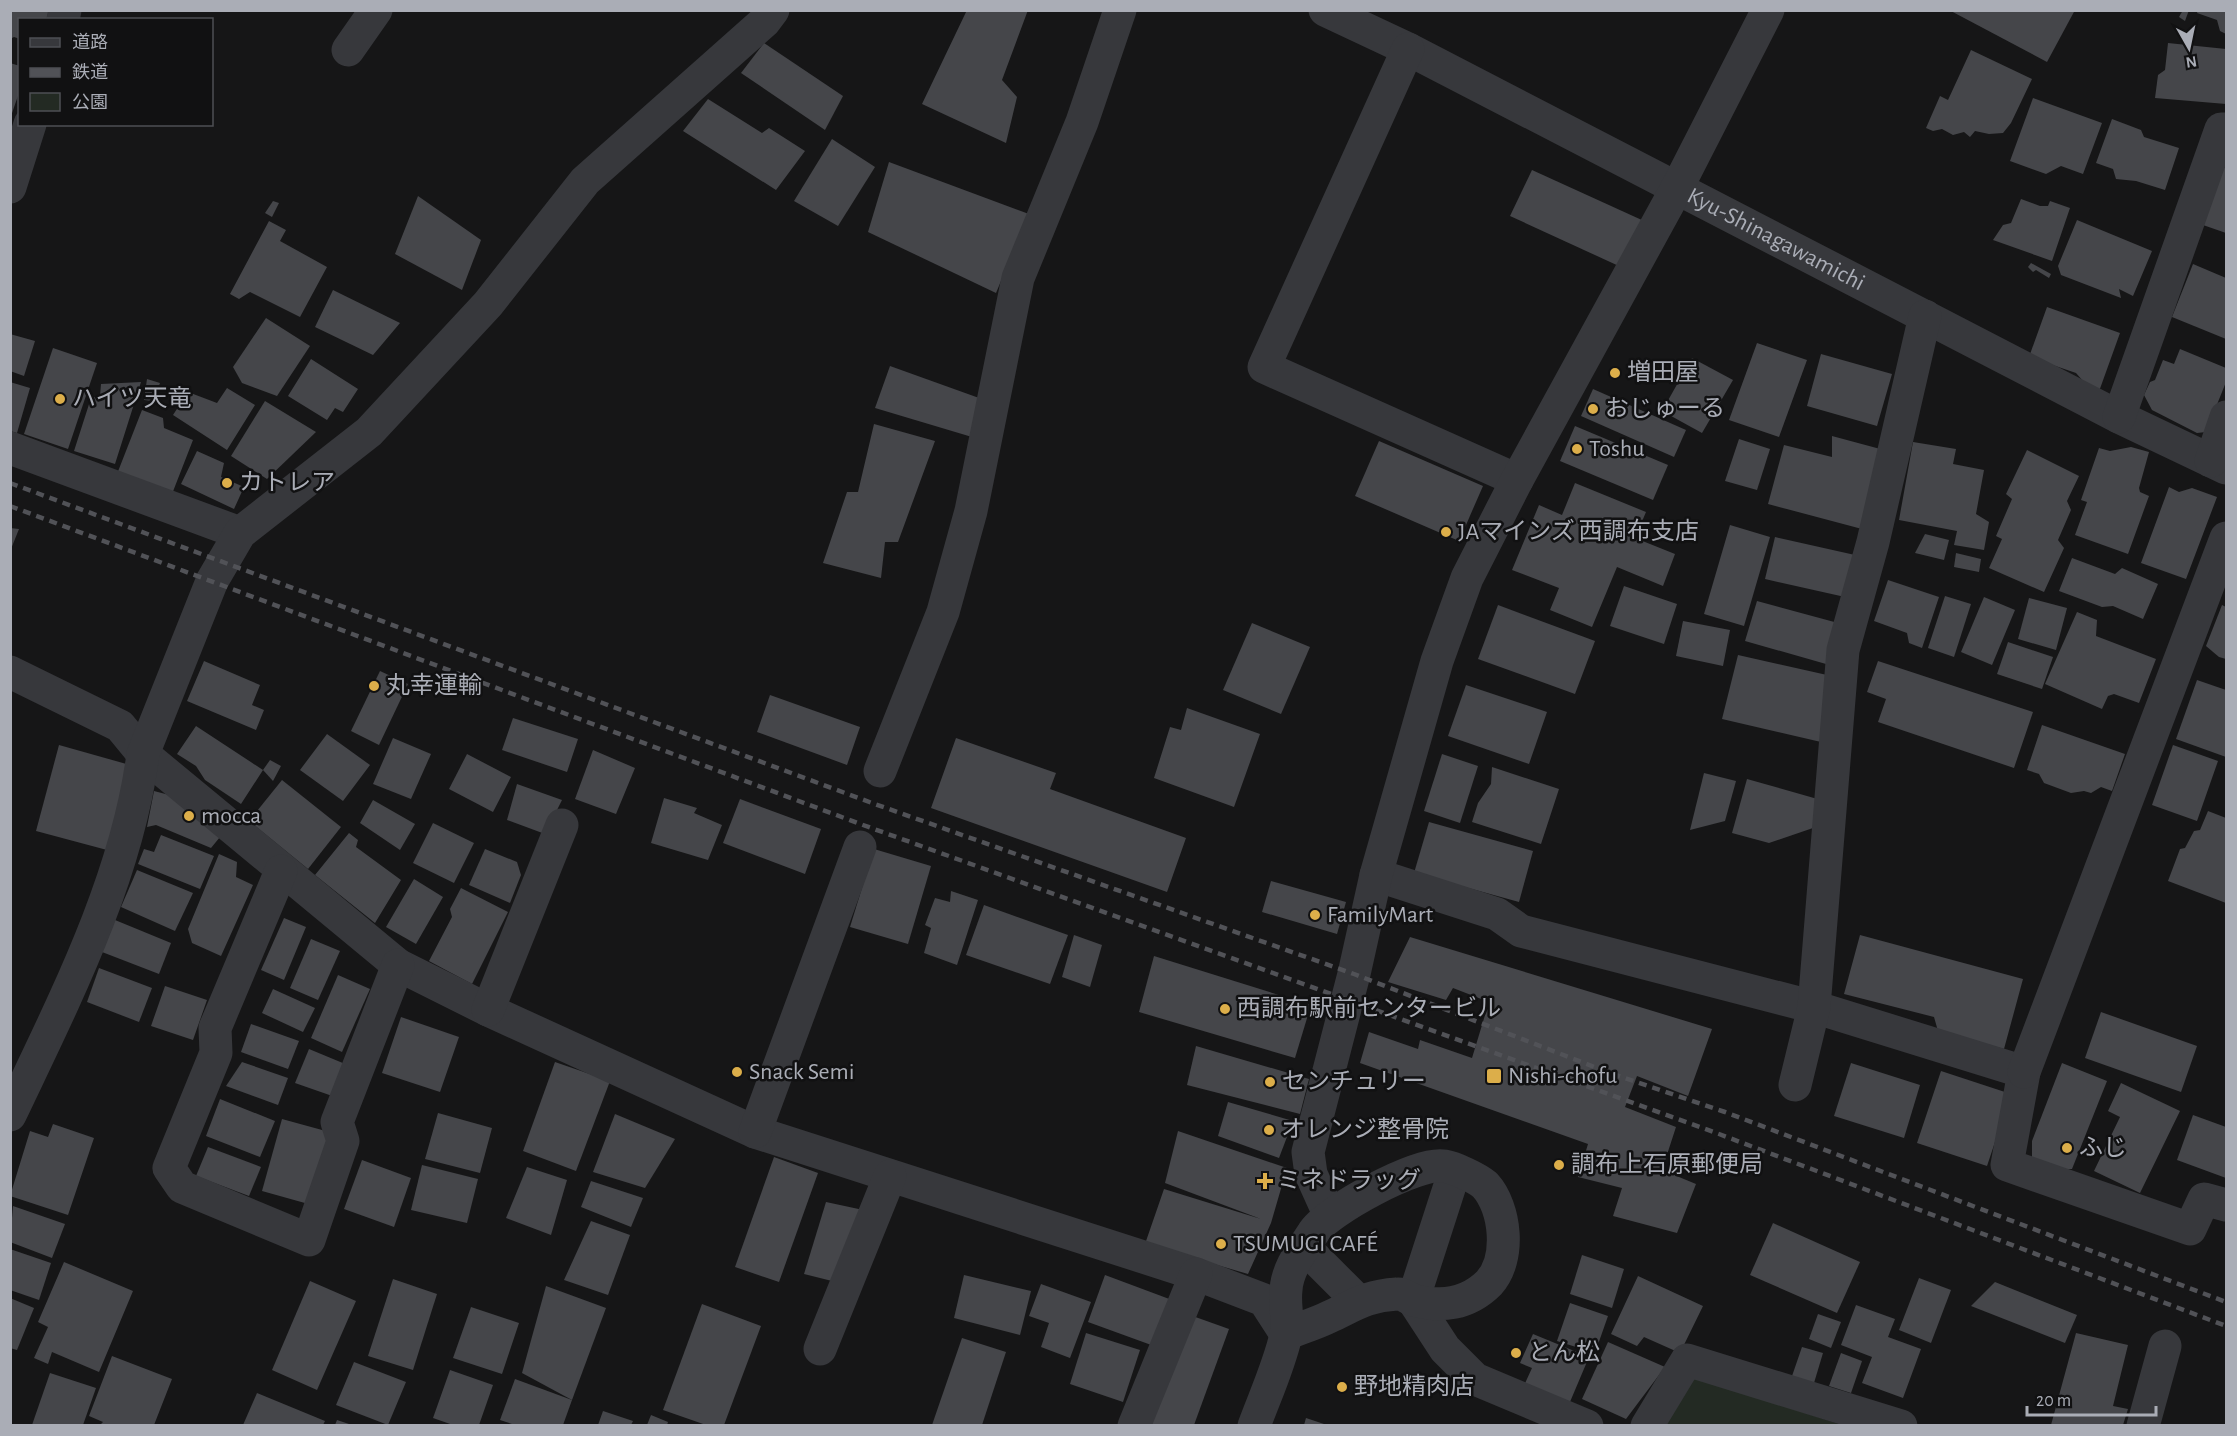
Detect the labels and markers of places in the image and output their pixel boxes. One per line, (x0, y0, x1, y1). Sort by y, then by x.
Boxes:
place label: 増田屋 (1627, 359, 1699, 385)
marker: 増田屋 (1608, 366, 1622, 380)
place label: ハイツ天竜 (72, 386, 192, 411)
marker: ハイツ天竜 (53, 392, 67, 406)
place label: おじゅーる (1605, 396, 1725, 421)
marker: おじゅーる (1586, 402, 1600, 416)
place label: Toshu (1589, 437, 1645, 461)
marker: Toshu (1570, 442, 1584, 456)
place label: カトレア (239, 470, 335, 495)
marker: カトレア (220, 476, 234, 490)
place label: JAマインズ 西調布支店 (1458, 518, 1699, 544)
marker: JAマインズ 西調布支店 (1439, 525, 1453, 539)
place label: 丸幸運輸 (386, 672, 482, 698)
marker: 丸幸運輸 (367, 679, 381, 693)
place label: mocca (201, 804, 261, 828)
marker: mocca (182, 809, 196, 823)
place label: FamilyMart (1327, 903, 1434, 927)
marker: FamilyMart (1308, 908, 1322, 922)
place label: 西調布駅前センタービル (1237, 995, 1501, 1021)
marker: 西調布駅前センタービル (1218, 1002, 1232, 1016)
place label: Snack Semi (749, 1060, 855, 1084)
place label: Nishi-chofu (1508, 1064, 1617, 1088)
marker: Snack Semi (730, 1065, 744, 1079)
marker: Nishi-chofu (1485, 1067, 1503, 1085)
place label: センチュリー (1282, 1070, 1426, 1094)
marker: センチュリー (1263, 1075, 1277, 1089)
place label: オレンジ整骨院 (1281, 1117, 1449, 1142)
marker: オレンジ整骨院 (1262, 1123, 1276, 1137)
place label: ふじ (2079, 1136, 2127, 1160)
marker: ふじ (2060, 1141, 2074, 1155)
place label: 調布上石原郵便局 (1571, 1151, 1763, 1177)
marker: 調布上石原郵便局 (1552, 1158, 1566, 1172)
place label: ミネドラッグ (1277, 1167, 1421, 1193)
marker: ミネドラッグ (1258, 1174, 1272, 1188)
place label: TSUMUGI CAFÉ (1233, 1230, 1378, 1256)
marker: TSUMUGI CAFÉ (1214, 1237, 1228, 1251)
place label: とん松 (1528, 1339, 1600, 1365)
marker: とん松 (1509, 1346, 1523, 1360)
place label: 野地精肉店 (1354, 1373, 1474, 1399)
marker: 野地精肉店 (1335, 1380, 1349, 1394)

